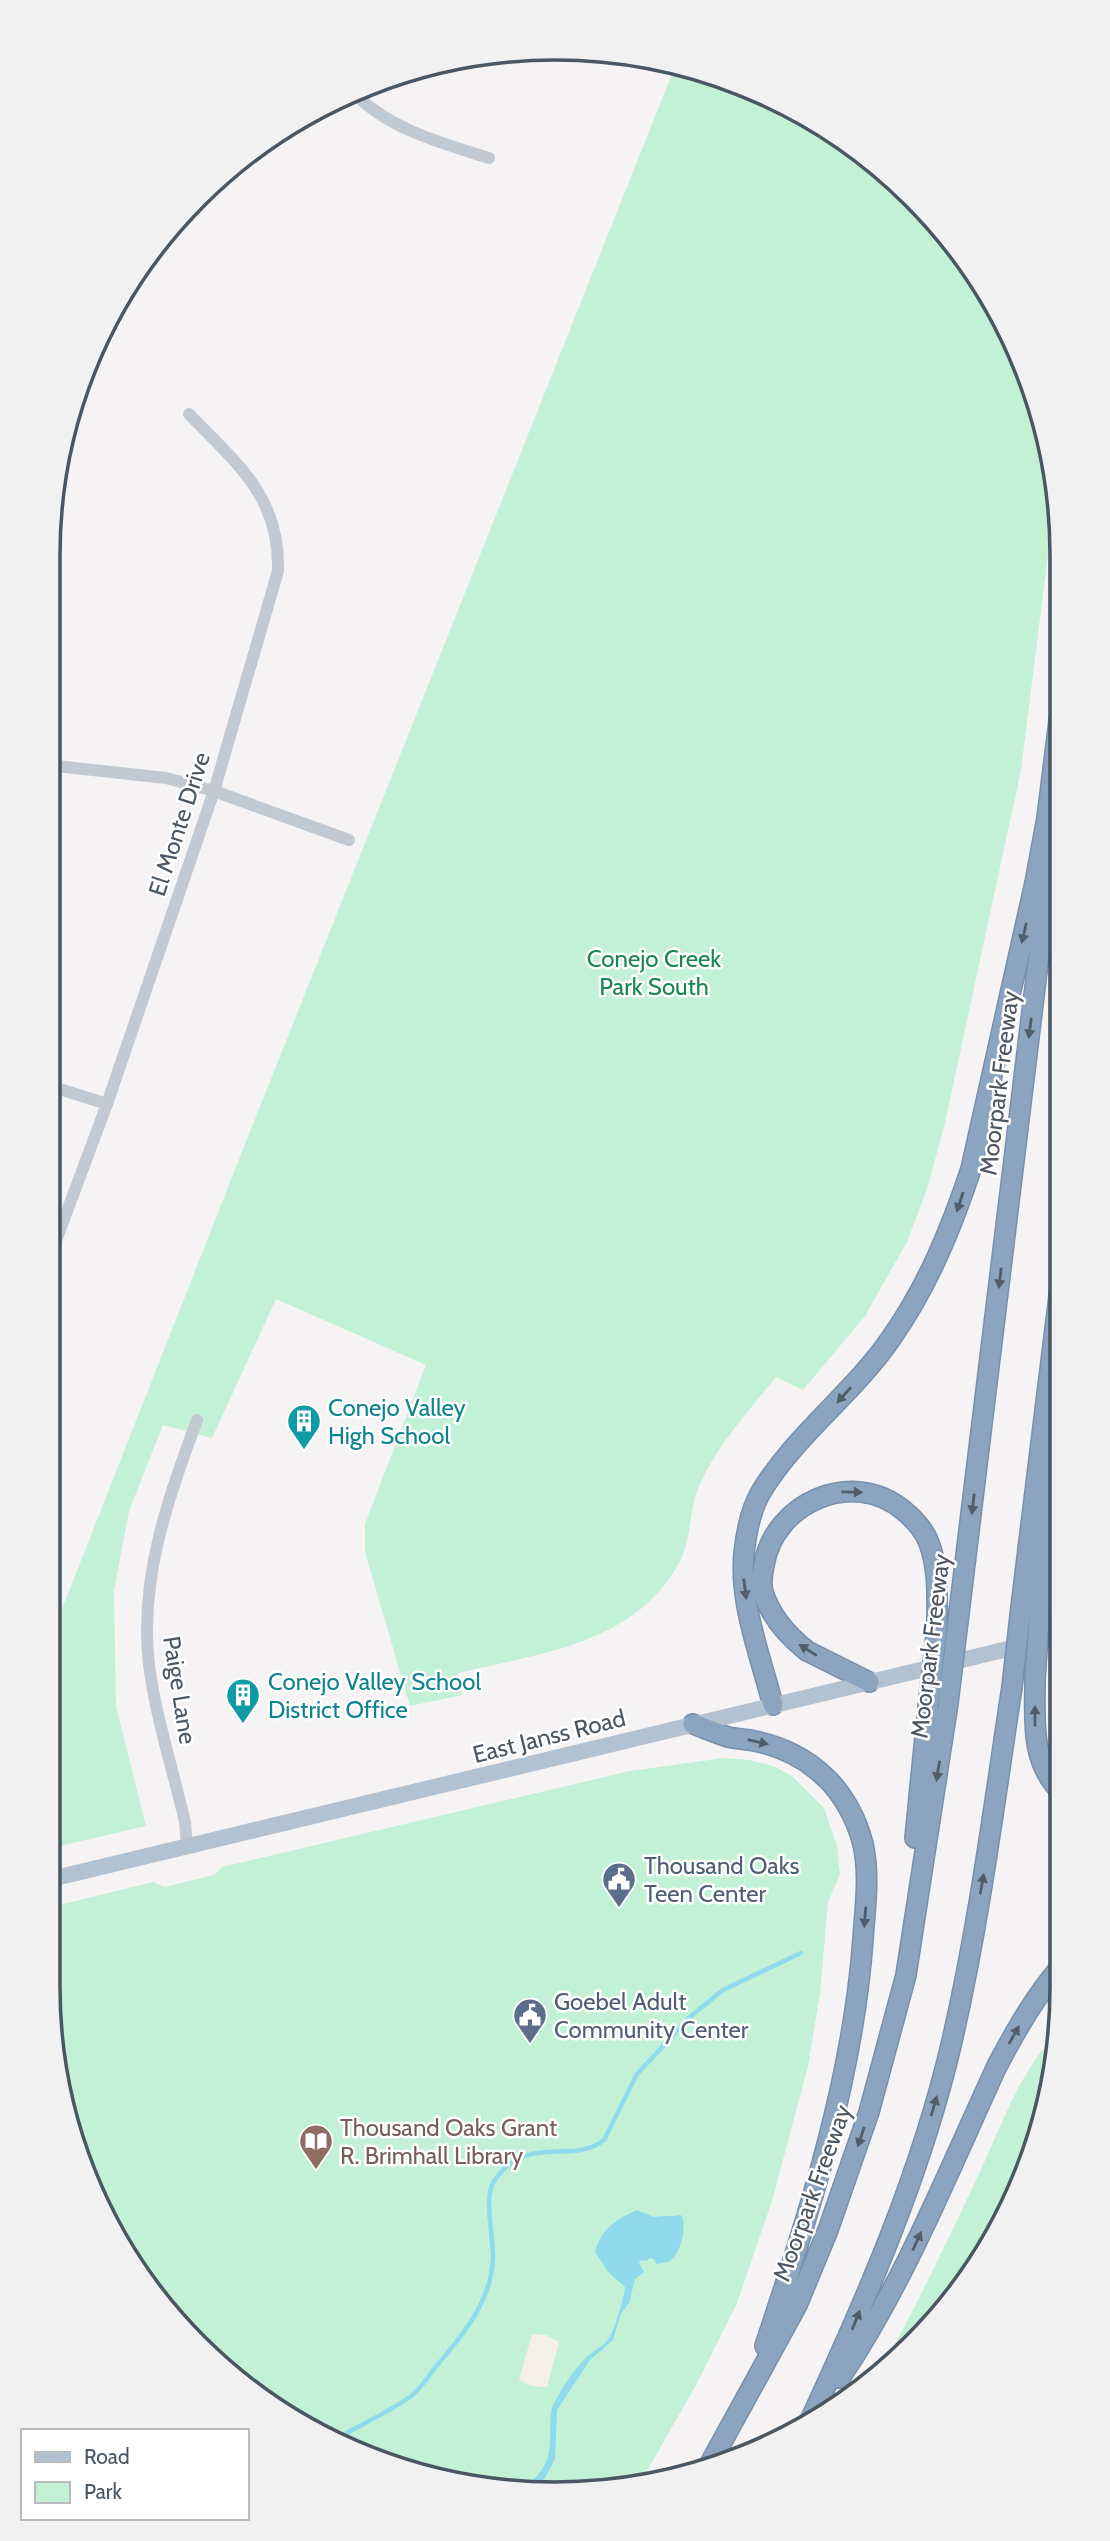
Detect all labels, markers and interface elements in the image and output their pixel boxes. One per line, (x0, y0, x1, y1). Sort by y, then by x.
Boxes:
street label: El Monte Drive (142, 748, 216, 900)
one-way arrow (1018, 922, 1029, 944)
park label: Conejo Creek Park South (587, 944, 721, 1001)
street label: Moorpark Freeway (973, 989, 1025, 1177)
one-way arrow (1025, 1017, 1036, 1039)
one-way arrow (954, 1191, 965, 1212)
one-way arrow (994, 1267, 1005, 1289)
one-way arrow (836, 1386, 852, 1403)
place label: Conejo Valley High School (328, 1393, 466, 1450)
building icon: Conejo Valley High School (285, 1402, 323, 1451)
one-way arrow (841, 1487, 863, 1498)
one-way arrow (967, 1493, 978, 1515)
street label: Moorpark Freeway (904, 1552, 956, 1740)
one-way arrow (739, 1578, 750, 1600)
street label: Paige Lane (157, 1634, 203, 1746)
one-way arrow (799, 1644, 818, 1657)
place label: Conejo Valley School District Office (268, 1667, 481, 1724)
building icon: Conejo Valley School District Office (224, 1676, 262, 1725)
street label: East Janss Road (470, 1703, 628, 1769)
one-way arrow (1029, 1705, 1041, 1727)
one-way arrow (747, 1737, 769, 1748)
one-way arrow (932, 1760, 943, 1782)
place label: Thousand Oaks Teen Center (644, 1851, 800, 1908)
public building icon: Thousand Oaks Teen Center (600, 1860, 638, 1909)
one-way arrow (977, 1873, 988, 1895)
one-way arrow (859, 1906, 870, 1928)
place label: Goebel Adult Community Center (554, 1987, 749, 2044)
public building icon: Goebel Adult Community Center (511, 1996, 549, 2045)
one-way arrow (1008, 2025, 1020, 2044)
one-way arrow (929, 2096, 939, 2117)
street label: Moorpark Freeway (767, 2101, 857, 2285)
place label: Thousand Oaks Grant R. Brimhall Library (340, 2113, 557, 2170)
library icon: Thousand Oaks Grant R. Brimhall Library (297, 2122, 335, 2171)
one-way arrow (855, 2126, 866, 2147)
one-way arrow (912, 2230, 923, 2251)
one-way arrow (850, 2310, 862, 2330)
legend (21, 2429, 248, 2520)
text: Road (84, 2444, 130, 2469)
text: Park (84, 2479, 122, 2504)

